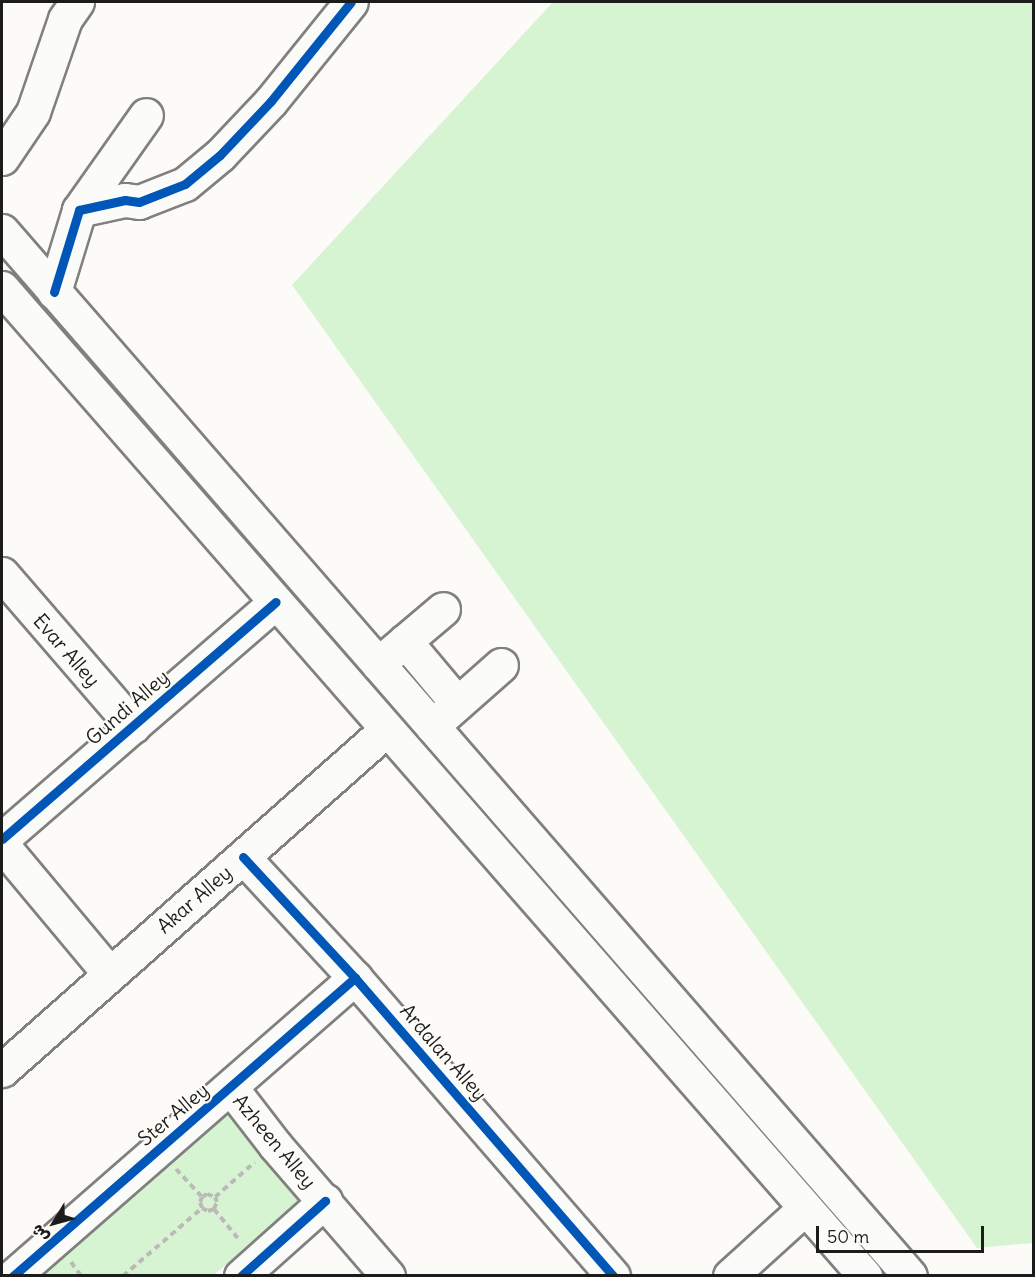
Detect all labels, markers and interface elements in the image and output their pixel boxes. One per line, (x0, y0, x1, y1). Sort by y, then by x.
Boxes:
street label: Evar Alley (29, 608, 105, 692)
street label: Gundi Alley (80, 664, 174, 750)
street label: Akar Alley (152, 860, 236, 938)
street label: Ardalan Alley (396, 999, 492, 1105)
street label: Ster Alley (133, 1078, 213, 1150)
street label: Azheen Alley (229, 1089, 321, 1193)
north arrow (24, 1193, 84, 1253)
scale bar (819, 1214, 987, 1252)
text: ش (26, 1221, 53, 1247)
text: 50 m (827, 1225, 869, 1248)

